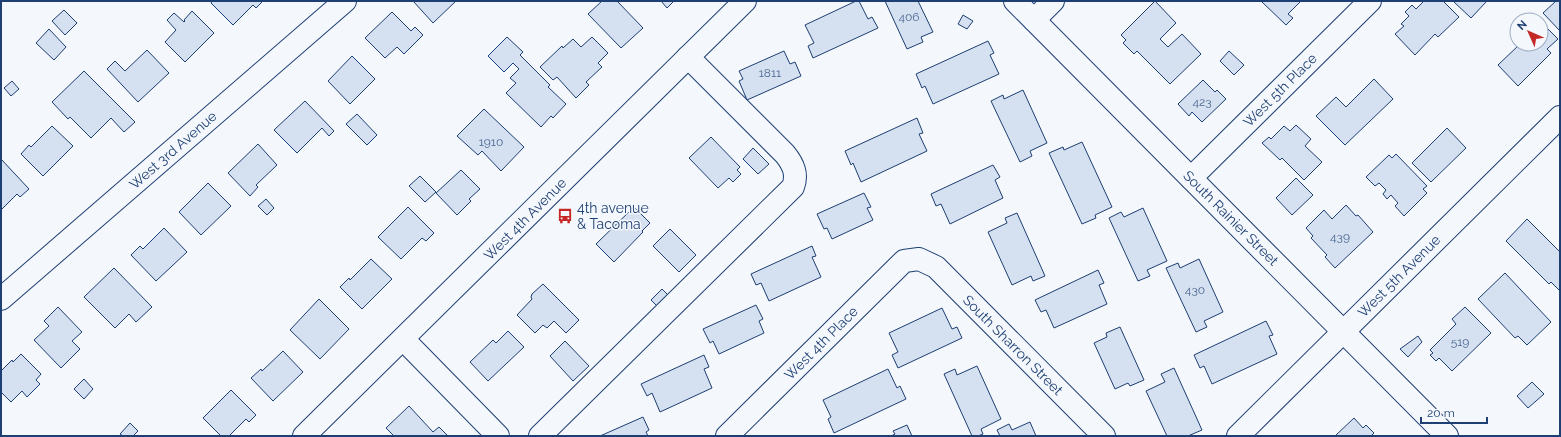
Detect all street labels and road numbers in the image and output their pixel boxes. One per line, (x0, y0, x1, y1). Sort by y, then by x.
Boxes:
street label: West 5th Place (1240, 50, 1320, 130)
street label: West 3rd Avenue (126, 108, 220, 192)
street label: South Rainier Street (1180, 167, 1282, 269)
street label: West 4th Avenue (481, 175, 569, 263)
street label: West 5th Avenue (1355, 232, 1443, 320)
street label: South Sharron Street (960, 292, 1066, 398)
street label: West 4th Place (781, 303, 861, 383)

